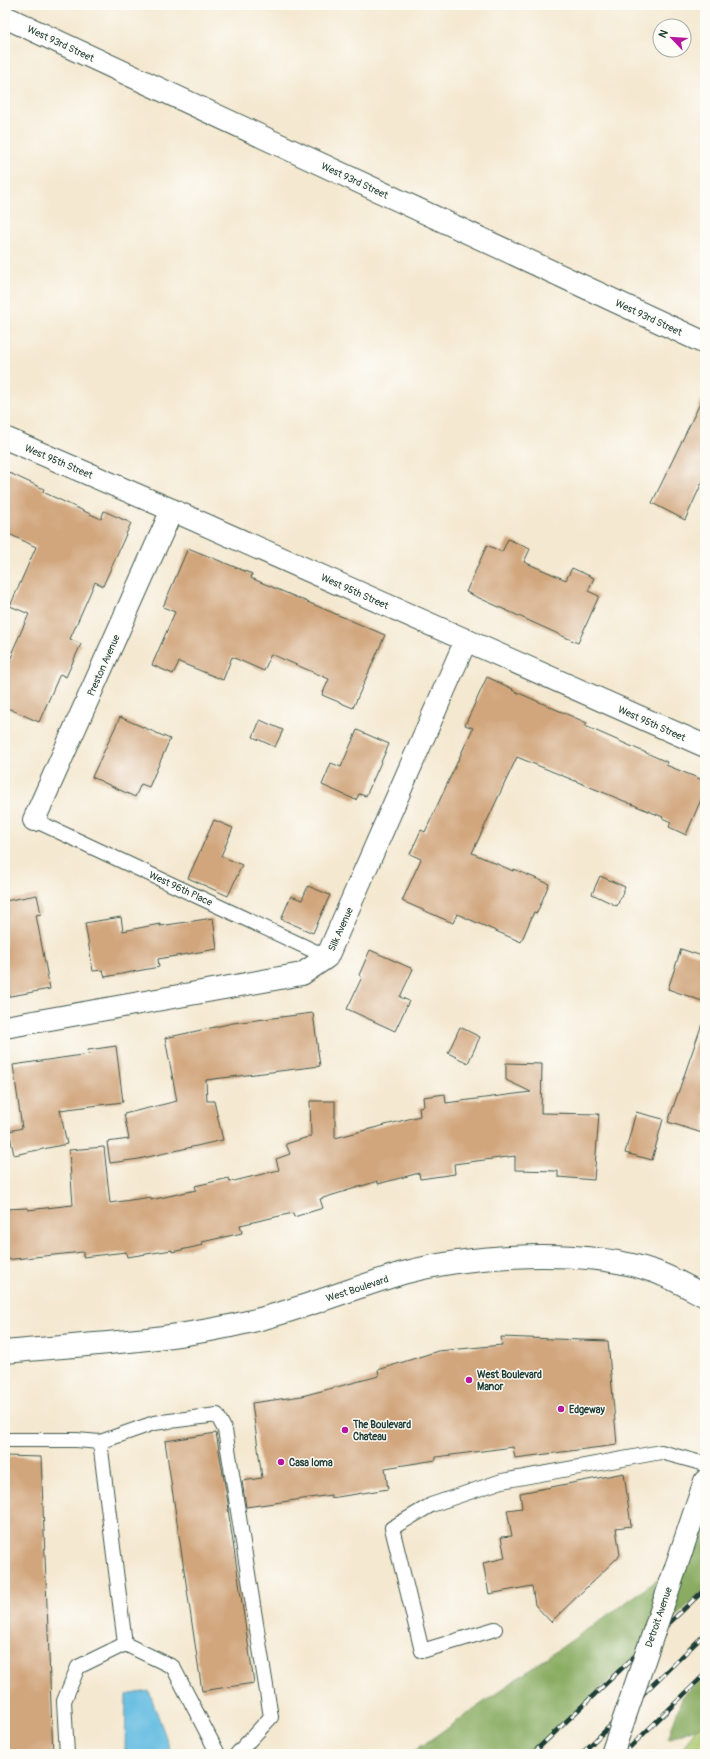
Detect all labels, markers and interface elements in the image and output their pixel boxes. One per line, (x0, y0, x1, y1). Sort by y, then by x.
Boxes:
north arrow (652, 18, 692, 58)
street label: West 93rd Street (25, 23, 97, 65)
text: N (656, 27, 671, 40)
street label: West 93rd Street (319, 160, 391, 202)
street label: West 93rd Street (613, 297, 685, 339)
street label: West 95th Street (23, 442, 95, 482)
street label: West 95th Street (319, 572, 391, 613)
street label: Preston Avenue (85, 633, 123, 698)
street label: West 95th Street (616, 704, 688, 745)
street label: West 96th Place (147, 869, 214, 909)
street label: Silk Avenue (326, 905, 356, 953)
street label: West Boulevard (325, 1273, 390, 1305)
place label: West Boulevard Manor (477, 1369, 542, 1393)
marker: West Boulevard Manor (464, 1375, 474, 1385)
marker: Edgeway (556, 1404, 566, 1414)
place label: Edgeway (569, 1404, 605, 1416)
place label: The Boulevard Chateau (352, 1419, 411, 1443)
marker: The Boulevard Chateau (340, 1425, 350, 1435)
marker: Casa Ioma (276, 1457, 286, 1467)
place label: Casa Ioma (289, 1457, 333, 1469)
street label: Detroit Avenue (643, 1586, 675, 1649)

